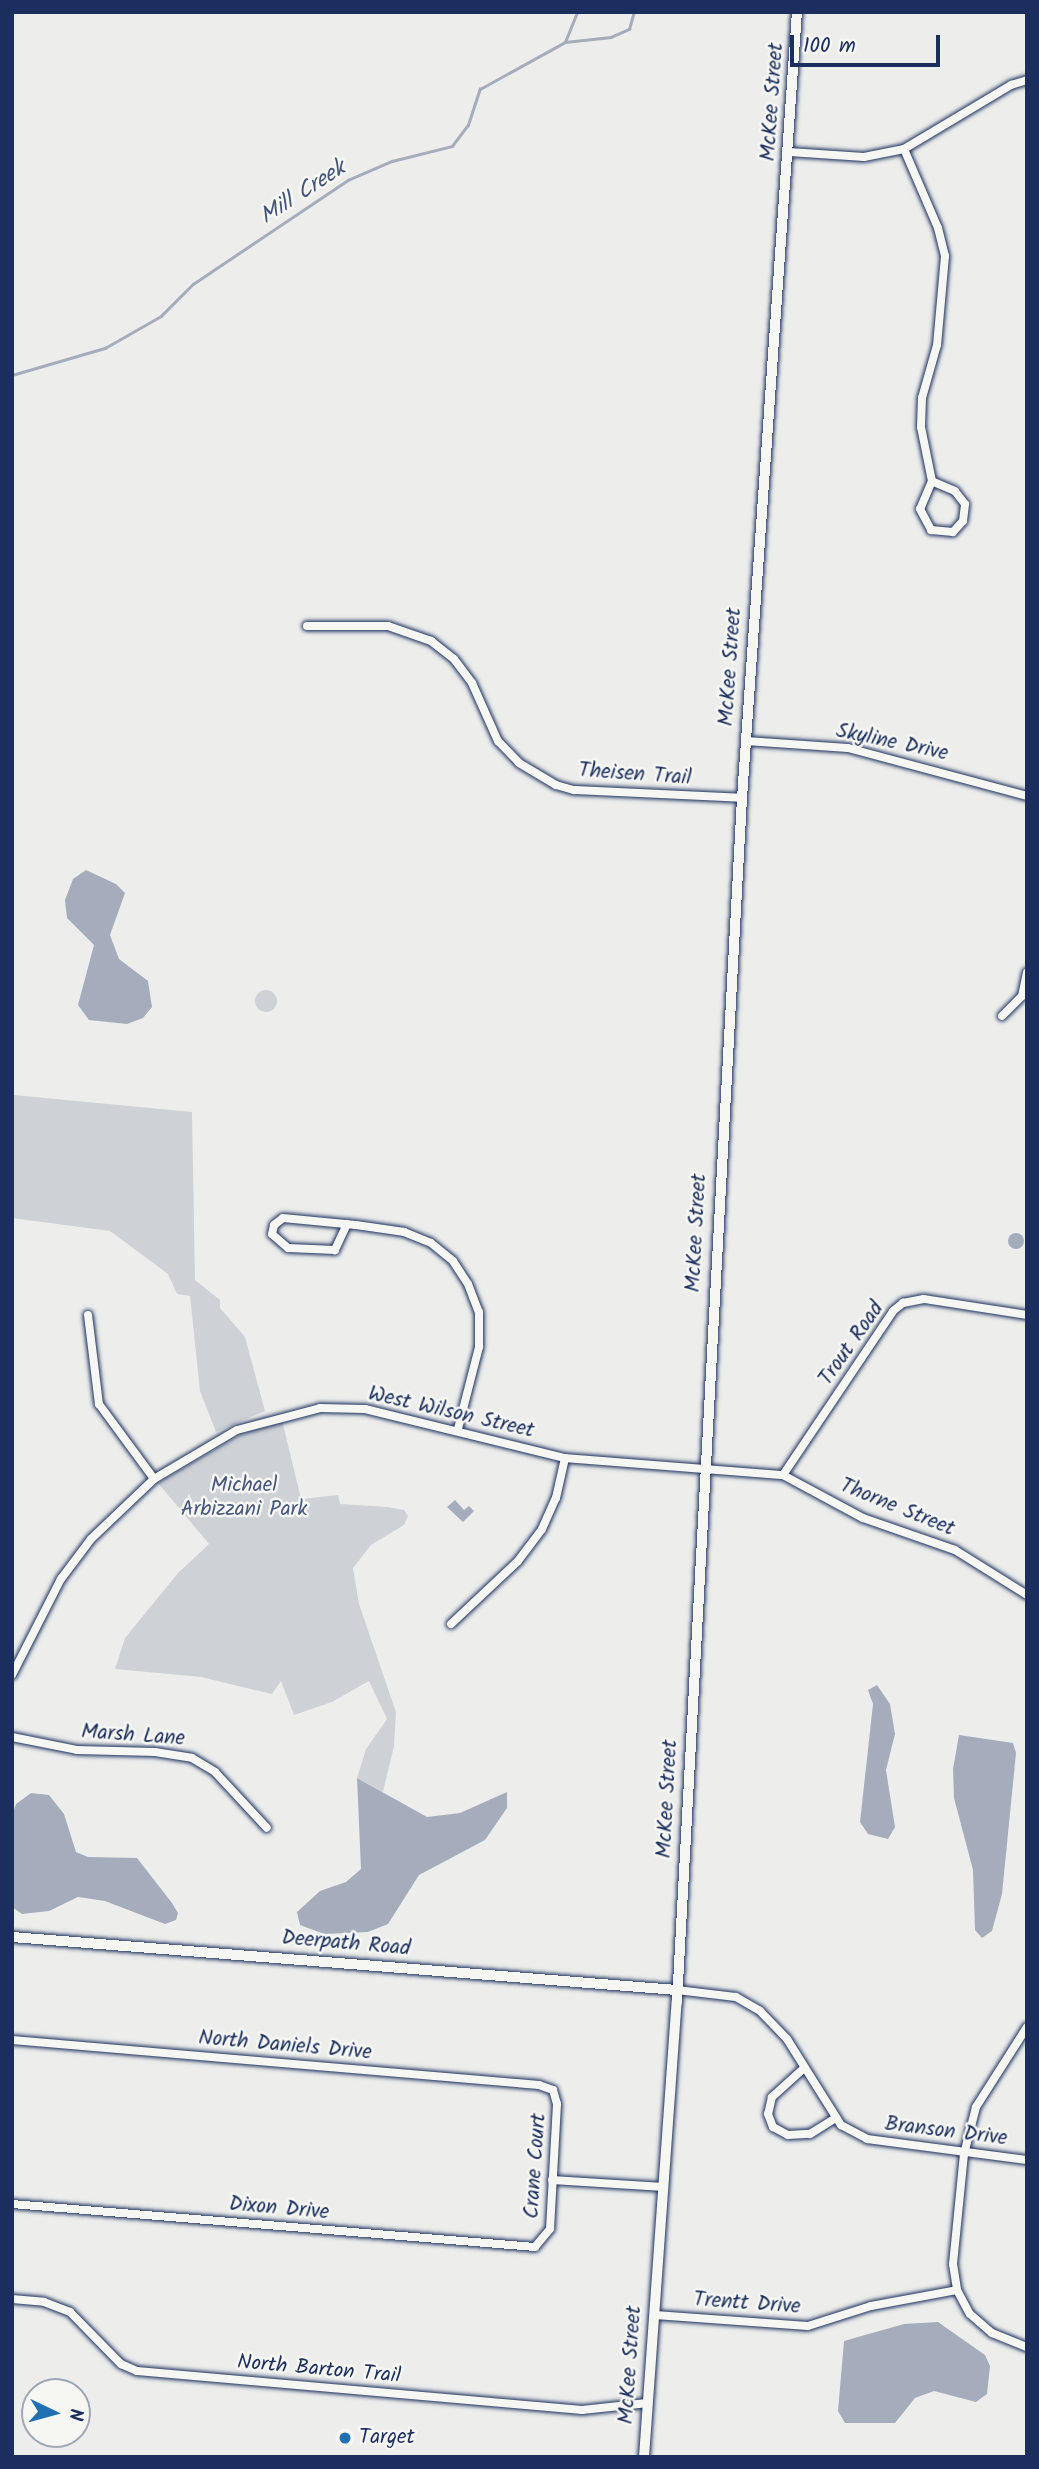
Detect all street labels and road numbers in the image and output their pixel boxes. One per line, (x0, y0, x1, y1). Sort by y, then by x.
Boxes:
street label: McKee Street (756, 42, 790, 162)
street label: McKee Street (714, 607, 748, 727)
street label: Skyline Drive (834, 719, 950, 767)
street label: Theisen Trail (578, 758, 692, 792)
street label: McKee Street (681, 1173, 713, 1293)
street label: Trout Road (814, 1297, 890, 1391)
street label: West Wilson Street (366, 1382, 536, 1444)
street label: Thorne Street (836, 1474, 958, 1542)
street label: Marsh Lane (80, 1720, 186, 1752)
street label: McKee Street (652, 1739, 684, 1859)
street label: Deerpath Road (281, 1926, 411, 1962)
street label: North Daniels Drive (197, 2026, 373, 2066)
street label: Crane Court (520, 2112, 552, 2220)
street label: Branson Drive (883, 2112, 1009, 2152)
street label: Dixon Drive (228, 2192, 330, 2226)
street label: Trentt Drive (693, 2288, 801, 2320)
street label: McKee Street (614, 2305, 648, 2425)
street label: North Barton Trail (236, 2350, 402, 2390)

